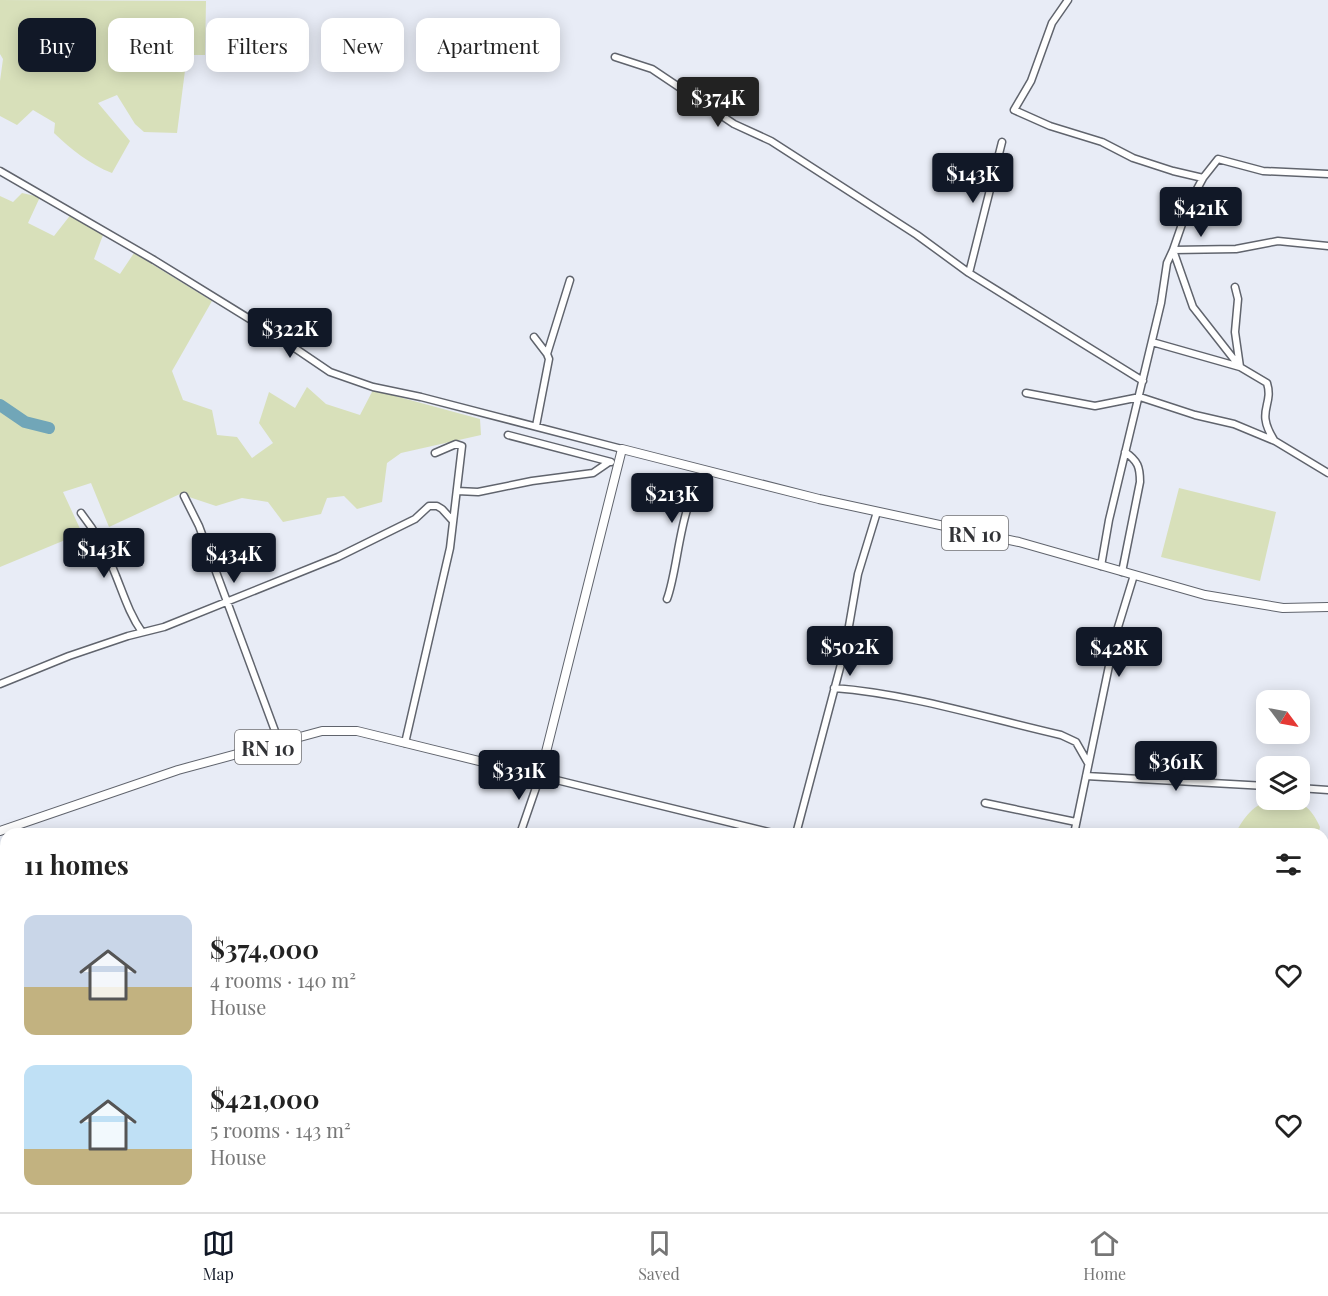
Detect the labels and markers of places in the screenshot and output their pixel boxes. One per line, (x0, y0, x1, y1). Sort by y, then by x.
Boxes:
pin: $374K (676, 77, 760, 128)
pin: $143K (931, 153, 1015, 204)
pin: $421K (1159, 187, 1243, 238)
pin: $322K (248, 308, 332, 359)
pin: $213K (630, 473, 714, 524)
pin: $143K (62, 528, 146, 579)
pin: $434K (192, 533, 276, 584)
pin: $502K (808, 626, 892, 677)
pin: $428K (1077, 627, 1161, 678)
pin: $361K (1134, 741, 1218, 792)
pin: $331K (477, 750, 561, 801)

